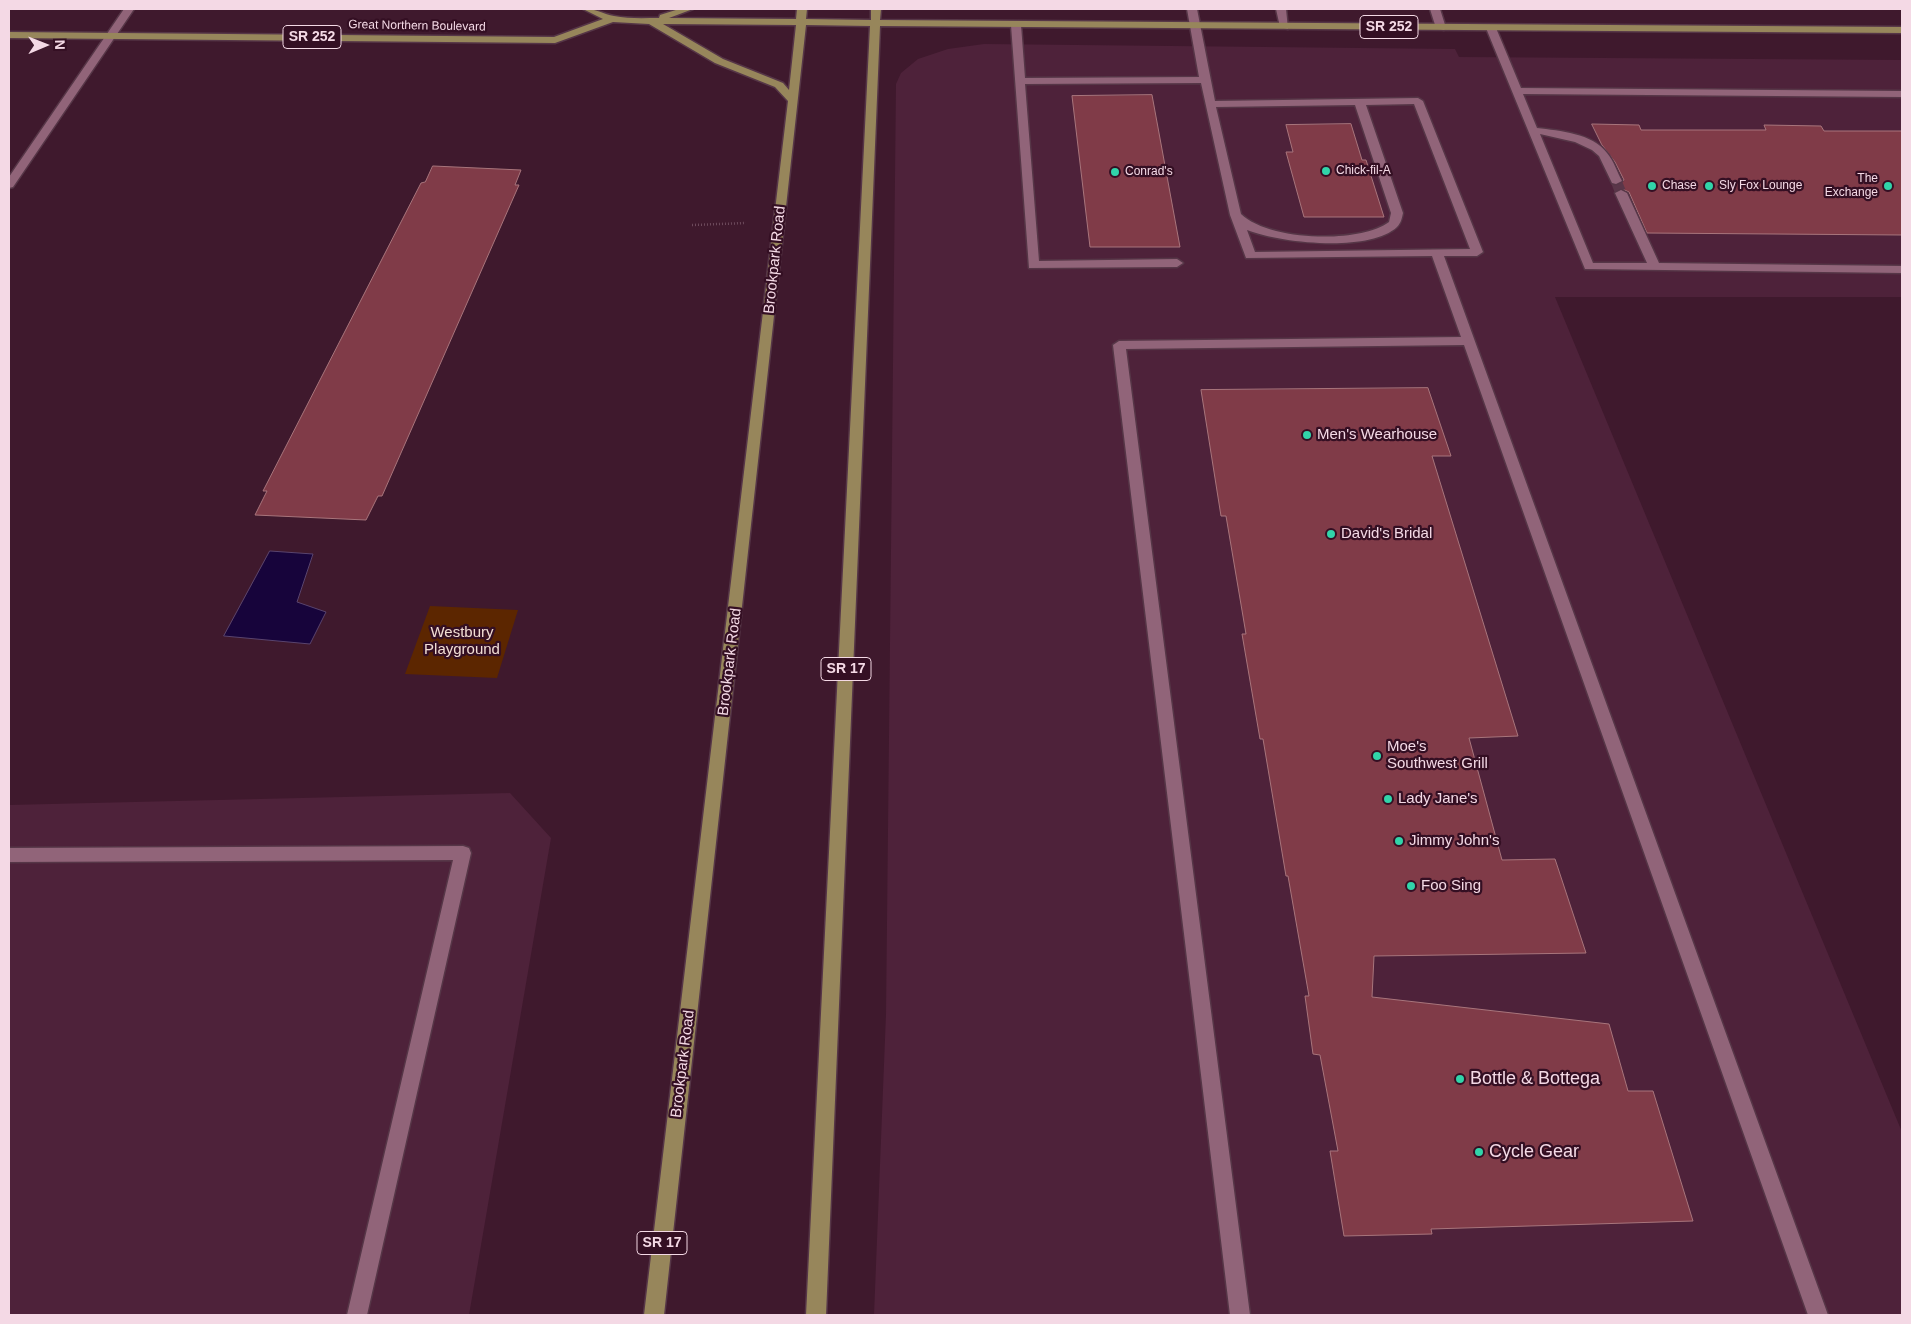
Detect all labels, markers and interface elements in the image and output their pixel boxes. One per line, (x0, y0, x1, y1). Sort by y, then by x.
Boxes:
road number: SR 252 (1360, 16, 1418, 38)
street label: Great Northern Boulevard (348, 18, 486, 34)
north arrow (20, 20, 70, 70)
road number: SR 252 (283, 26, 341, 48)
text: N (52, 40, 68, 50)
place label: Chick-fil-A (1336, 164, 1391, 178)
place label: Conrad's (1125, 165, 1173, 179)
marker: Chick-fil-A (1320, 165, 1332, 177)
marker: Conrad's (1109, 166, 1121, 178)
place label: The Exchange (1825, 172, 1878, 200)
place label: Chase (1662, 179, 1697, 193)
place label: Sly Fox Lounge (1719, 179, 1802, 193)
marker: Chase (1646, 180, 1658, 192)
marker: Sly Fox Lounge (1703, 180, 1715, 192)
marker: The Exchange (1882, 180, 1894, 192)
street label: Brookpark Road (760, 205, 790, 315)
place label: Men's Wearhouse (1317, 426, 1437, 444)
marker: Men's Wearhouse (1301, 429, 1313, 441)
place label: David's Bridal (1341, 525, 1432, 543)
marker: David's Bridal (1325, 528, 1337, 540)
street label: Brookpark Road (714, 607, 746, 717)
park label: Westbury Playground (424, 624, 500, 659)
road number: SR 17 (821, 658, 871, 681)
place label: Moe's Southwest Grill (1387, 738, 1488, 773)
marker: Moe's Southwest Grill (1371, 750, 1383, 762)
place label: Lady Jane's (1398, 790, 1478, 808)
marker: Lady Jane's (1382, 793, 1394, 805)
place label: Jimmy John's (1409, 832, 1499, 850)
marker: Jimmy John's (1393, 835, 1405, 847)
place label: Foo Sing (1421, 877, 1481, 895)
marker: Foo Sing (1405, 880, 1417, 892)
street label: Brookpark Road (667, 1009, 699, 1119)
place label: Bottle & Bottega (1470, 1068, 1600, 1090)
marker: Bottle & Bottega (1454, 1073, 1466, 1085)
place label: Cycle Gear (1489, 1141, 1579, 1163)
marker: Cycle Gear (1473, 1146, 1485, 1158)
road number: SR 17 (637, 1232, 687, 1254)

